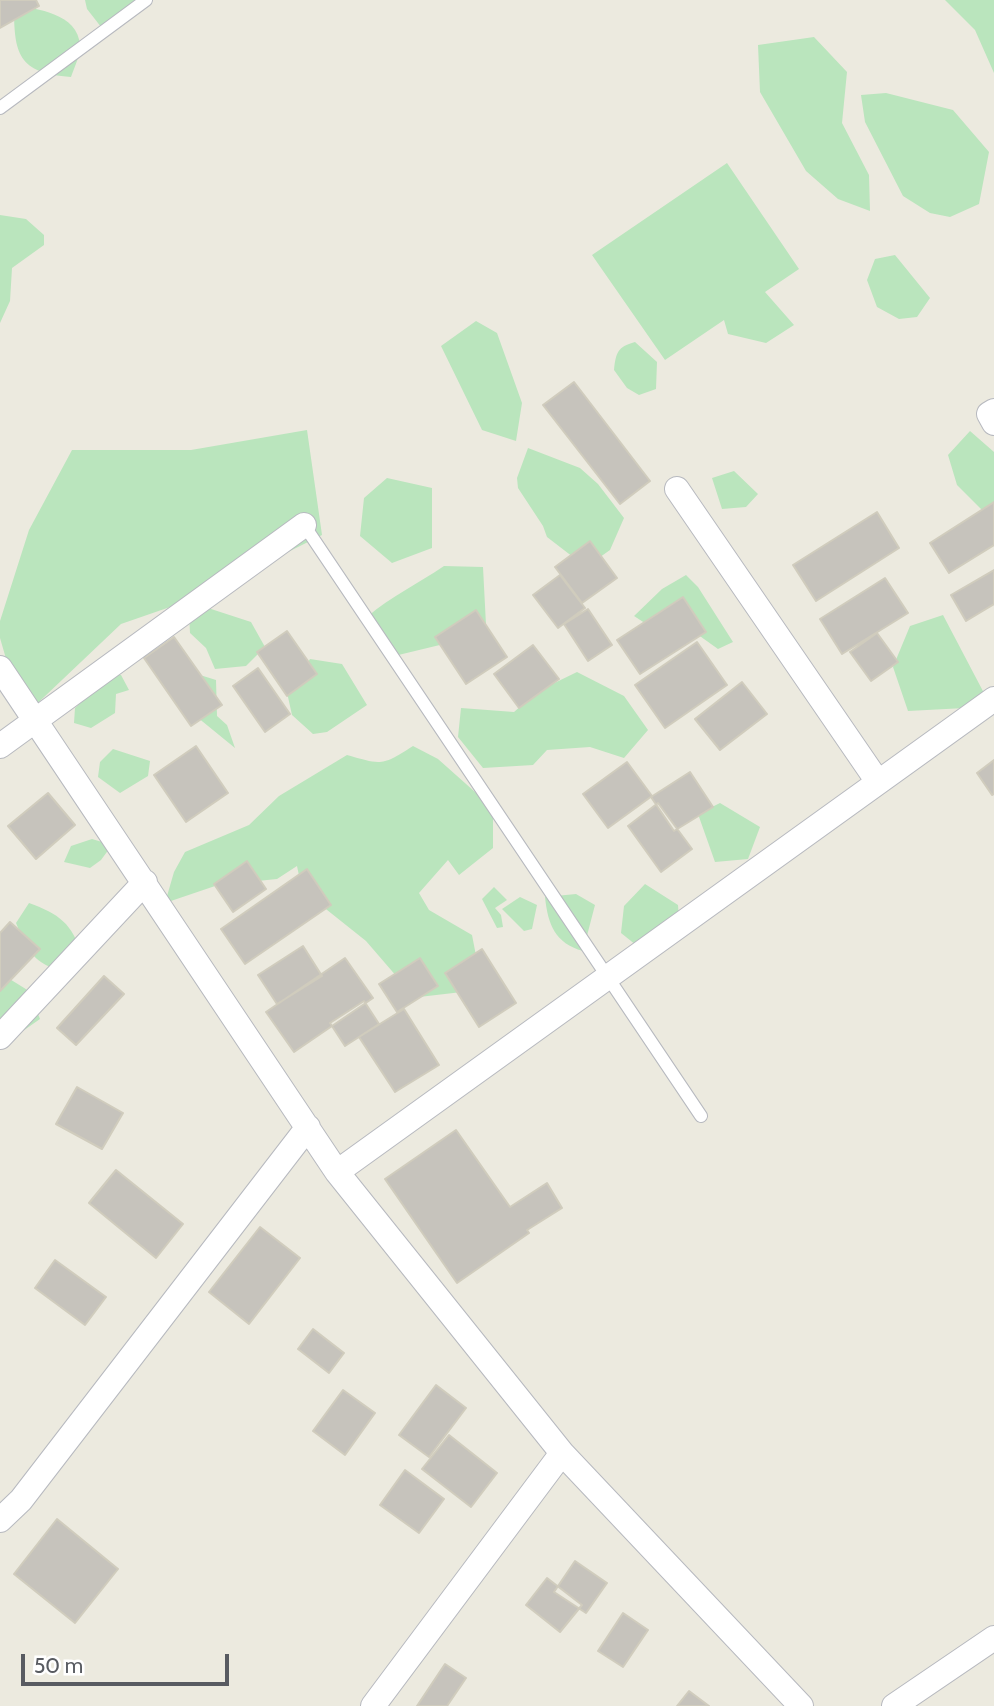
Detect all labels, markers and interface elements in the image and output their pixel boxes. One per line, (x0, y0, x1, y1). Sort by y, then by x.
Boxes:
scale bar (24, 1640, 233, 1684)
text: 50 m (34, 1653, 83, 1678)

